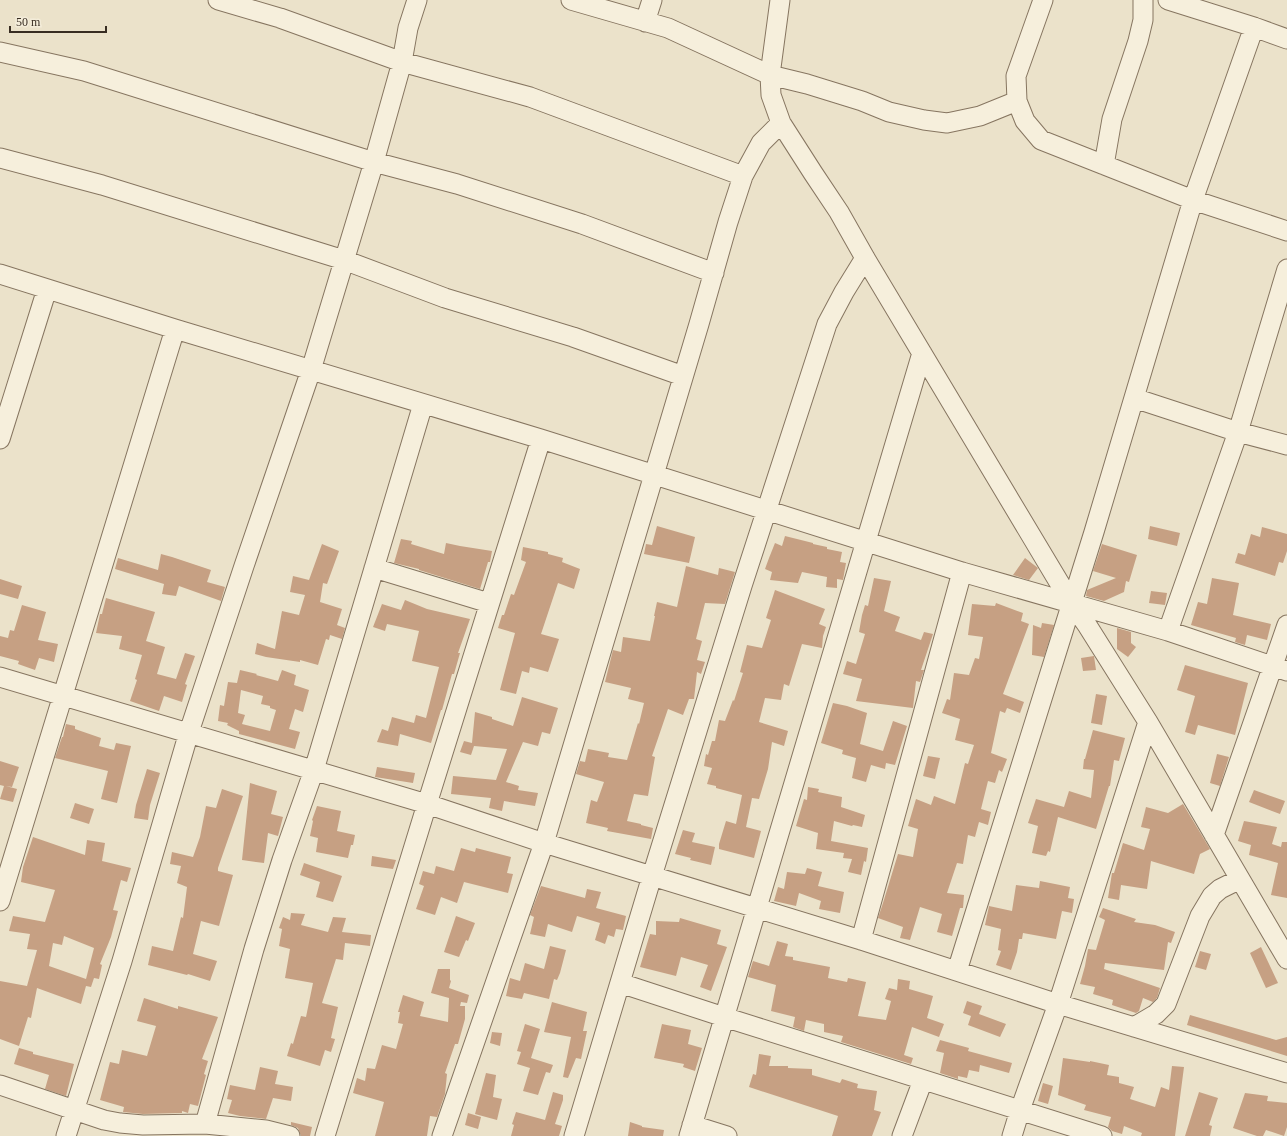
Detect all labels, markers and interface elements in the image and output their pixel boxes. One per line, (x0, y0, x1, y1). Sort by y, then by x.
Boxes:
scale bar (10, 8, 106, 34)
text: 50 m (16, 15, 41, 29)

